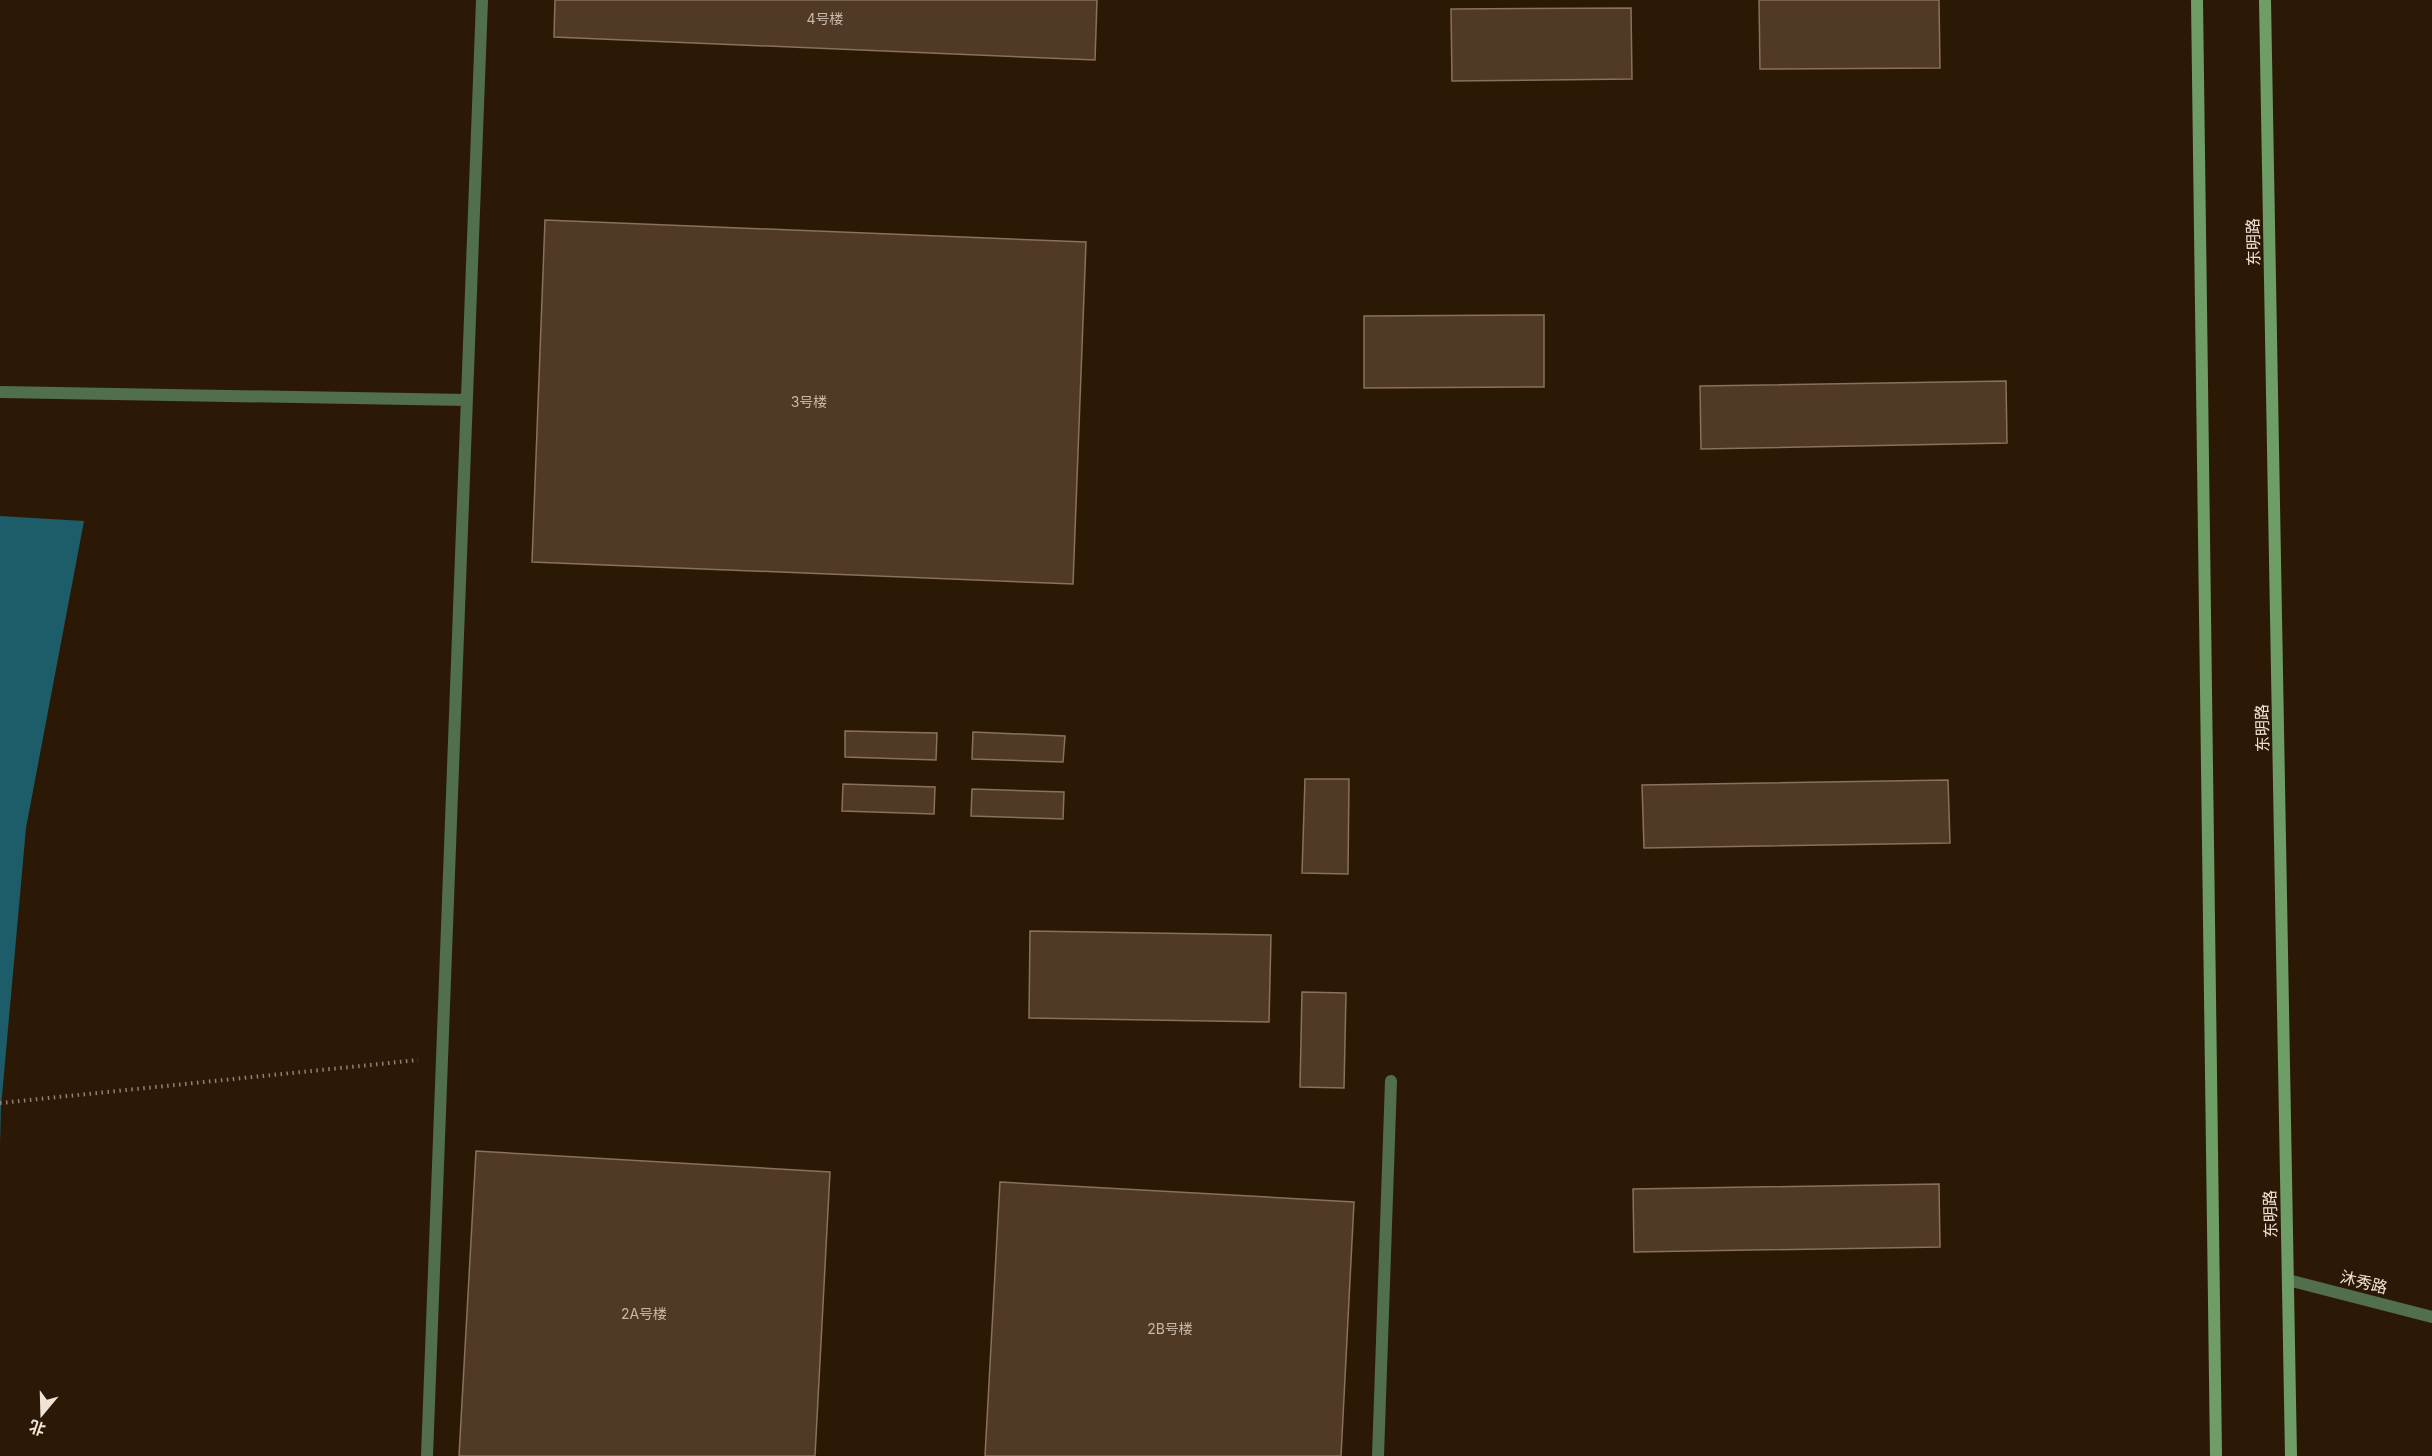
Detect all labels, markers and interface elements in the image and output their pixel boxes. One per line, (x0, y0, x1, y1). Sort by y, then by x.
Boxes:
house number: 4号楼 (806, 10, 844, 27)
street label: 东明路 (2243, 218, 2263, 266)
house number: 3号楼 (791, 393, 827, 410)
street label: 东明路 (2252, 704, 2272, 752)
street label: 东明路 (2260, 1190, 2280, 1238)
street label: 沐秀路 (2338, 1266, 2390, 1298)
house number: 2A号楼 (621, 1305, 667, 1322)
house number: 2B号楼 (1147, 1320, 1193, 1337)
north arrow (12, 1384, 72, 1444)
text: 北 (26, 1416, 48, 1440)

